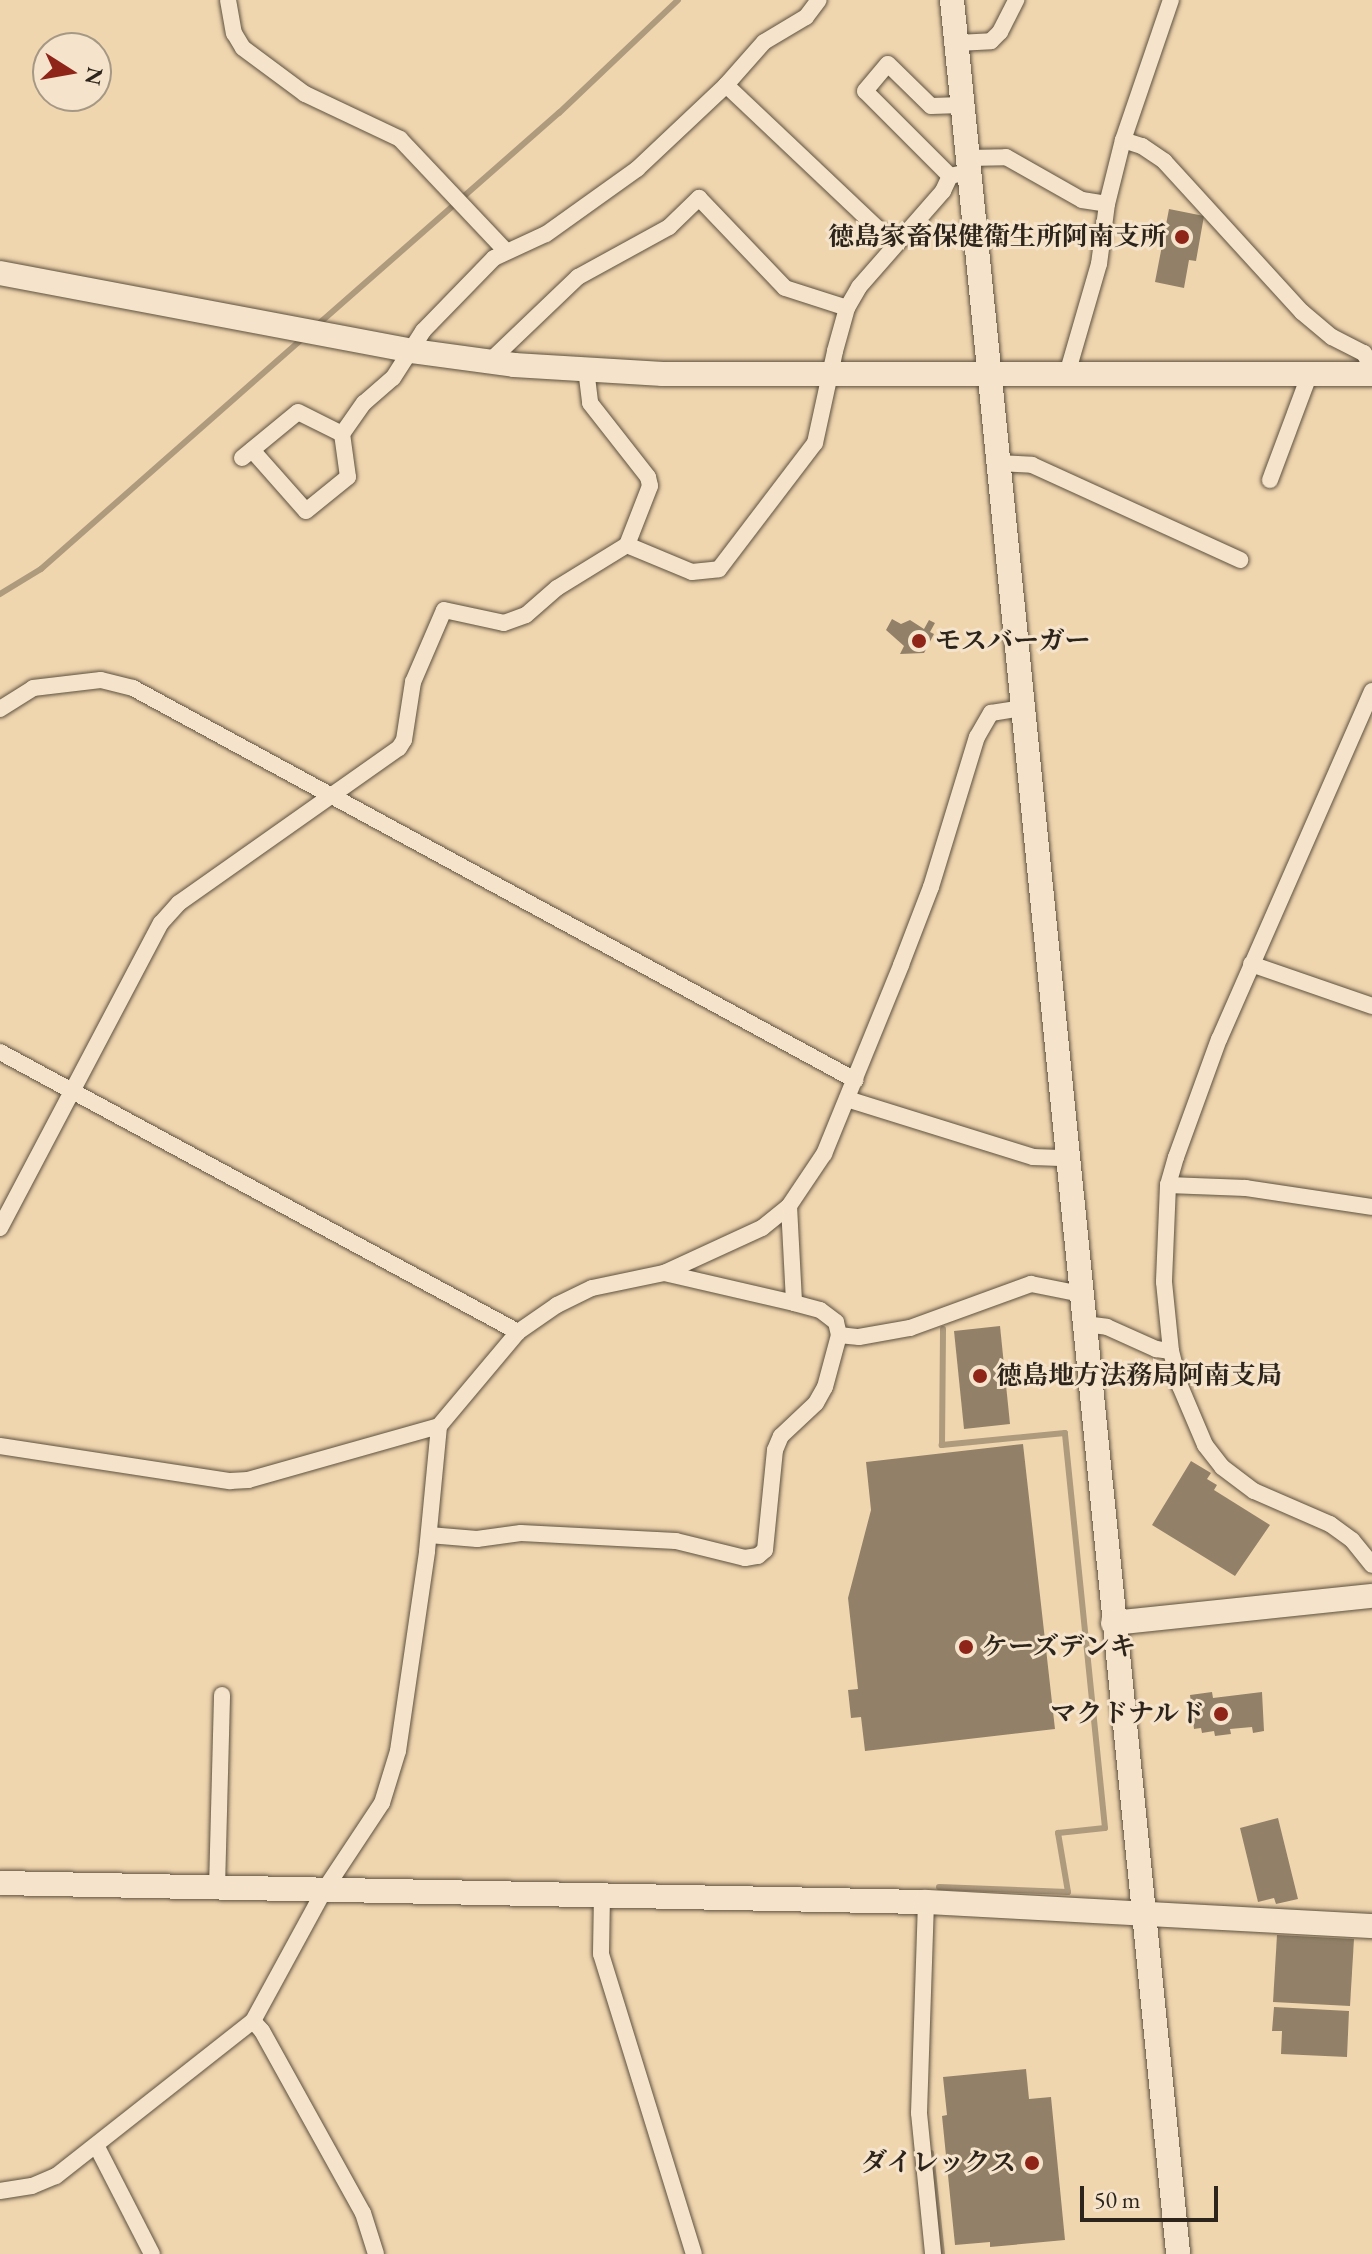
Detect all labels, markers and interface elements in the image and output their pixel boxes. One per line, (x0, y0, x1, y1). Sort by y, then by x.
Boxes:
north arrow (32, 32, 112, 112)
text: N (78, 65, 110, 88)
place label: 徳島家畜保健衛生所阿南支所 (828, 221, 1166, 253)
marker: 徳島家畜保健衛生所阿南支所 (1173, 228, 1191, 246)
place label: モスバーガー (935, 625, 1091, 657)
marker: モスバーガー (910, 632, 928, 650)
place label: 徳島地方法務局阿南支局 (996, 1360, 1282, 1392)
marker: 徳島地方法務局阿南支局 (971, 1367, 989, 1385)
place label: ケーズデンキ (982, 1631, 1138, 1663)
marker: ケーズデンキ (957, 1638, 975, 1656)
place label: マクドナルド (1049, 1698, 1205, 1730)
marker: マクドナルド (1212, 1705, 1230, 1723)
place label: ダイレックス (860, 2147, 1016, 2179)
marker: ダイレックス (1023, 2154, 1041, 2172)
scale bar (1084, 2170, 1222, 2220)
text: 50 m (1094, 2184, 1141, 2215)

